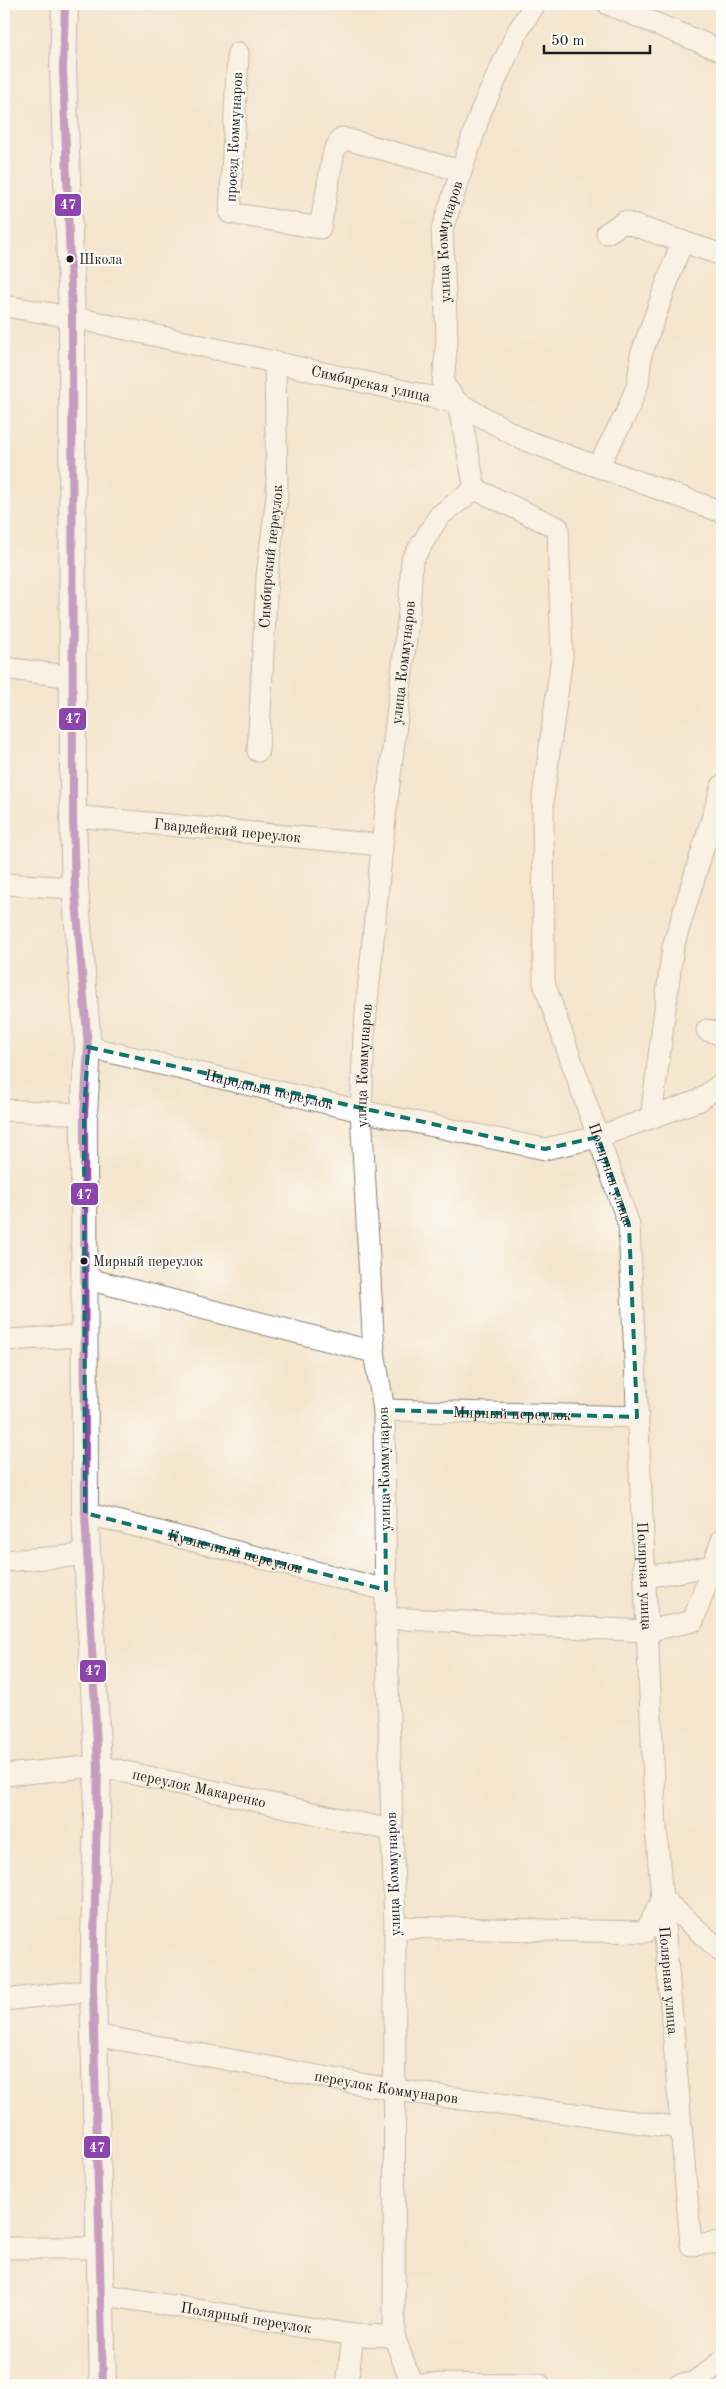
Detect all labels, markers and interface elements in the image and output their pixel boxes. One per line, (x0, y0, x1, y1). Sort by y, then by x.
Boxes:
scale bar (544, 22, 650, 54)
text: 50 m (551, 34, 585, 49)
street label: проезд Коммунаров (225, 72, 246, 202)
street label: улица Коммунаров (435, 179, 467, 303)
line badge: 47 (54, 193, 82, 217)
text: 47 (60, 198, 76, 212)
place label: Школа (79, 253, 122, 267)
marker: Школа (65, 254, 75, 264)
street label: Симбирская улица (309, 364, 432, 406)
street label: Симбирский переулок (258, 484, 286, 629)
street label: улица Коммунаров (390, 601, 419, 725)
line badge: 47 (58, 707, 87, 731)
text: 47 (65, 712, 81, 726)
street label: Гвардейский переулок (153, 818, 302, 846)
street label: улица Коммунаров (355, 1003, 376, 1128)
street label: Народный переулок (203, 1069, 335, 1113)
street label: Полярная улица (585, 1121, 635, 1229)
line badge: 47 (70, 1182, 99, 1206)
text: 47 (76, 1188, 92, 1202)
place label: Мирный переулок (93, 1255, 203, 1269)
marker: Мирный переулок (79, 1256, 89, 1266)
street label: Мирный переулок (453, 1406, 572, 1424)
street label: улица Коммунаров (377, 1407, 394, 1531)
street label: Полярная улица (633, 1522, 653, 1631)
street label: Кузнечный переулок (166, 1529, 304, 1577)
line badge: 47 (79, 1659, 107, 1683)
text: 47 (85, 1664, 101, 1678)
street label: переулок Макаренко (131, 1768, 267, 1811)
street label: улица Коммунаров (385, 1812, 404, 1936)
street label: Полярная улица (655, 1926, 679, 2036)
street label: переулок Коммунаров (313, 2069, 459, 2107)
line badge: 47 (83, 2135, 111, 2159)
text: 47 (89, 2141, 105, 2155)
street label: Полярный переулок (179, 2301, 313, 2337)

